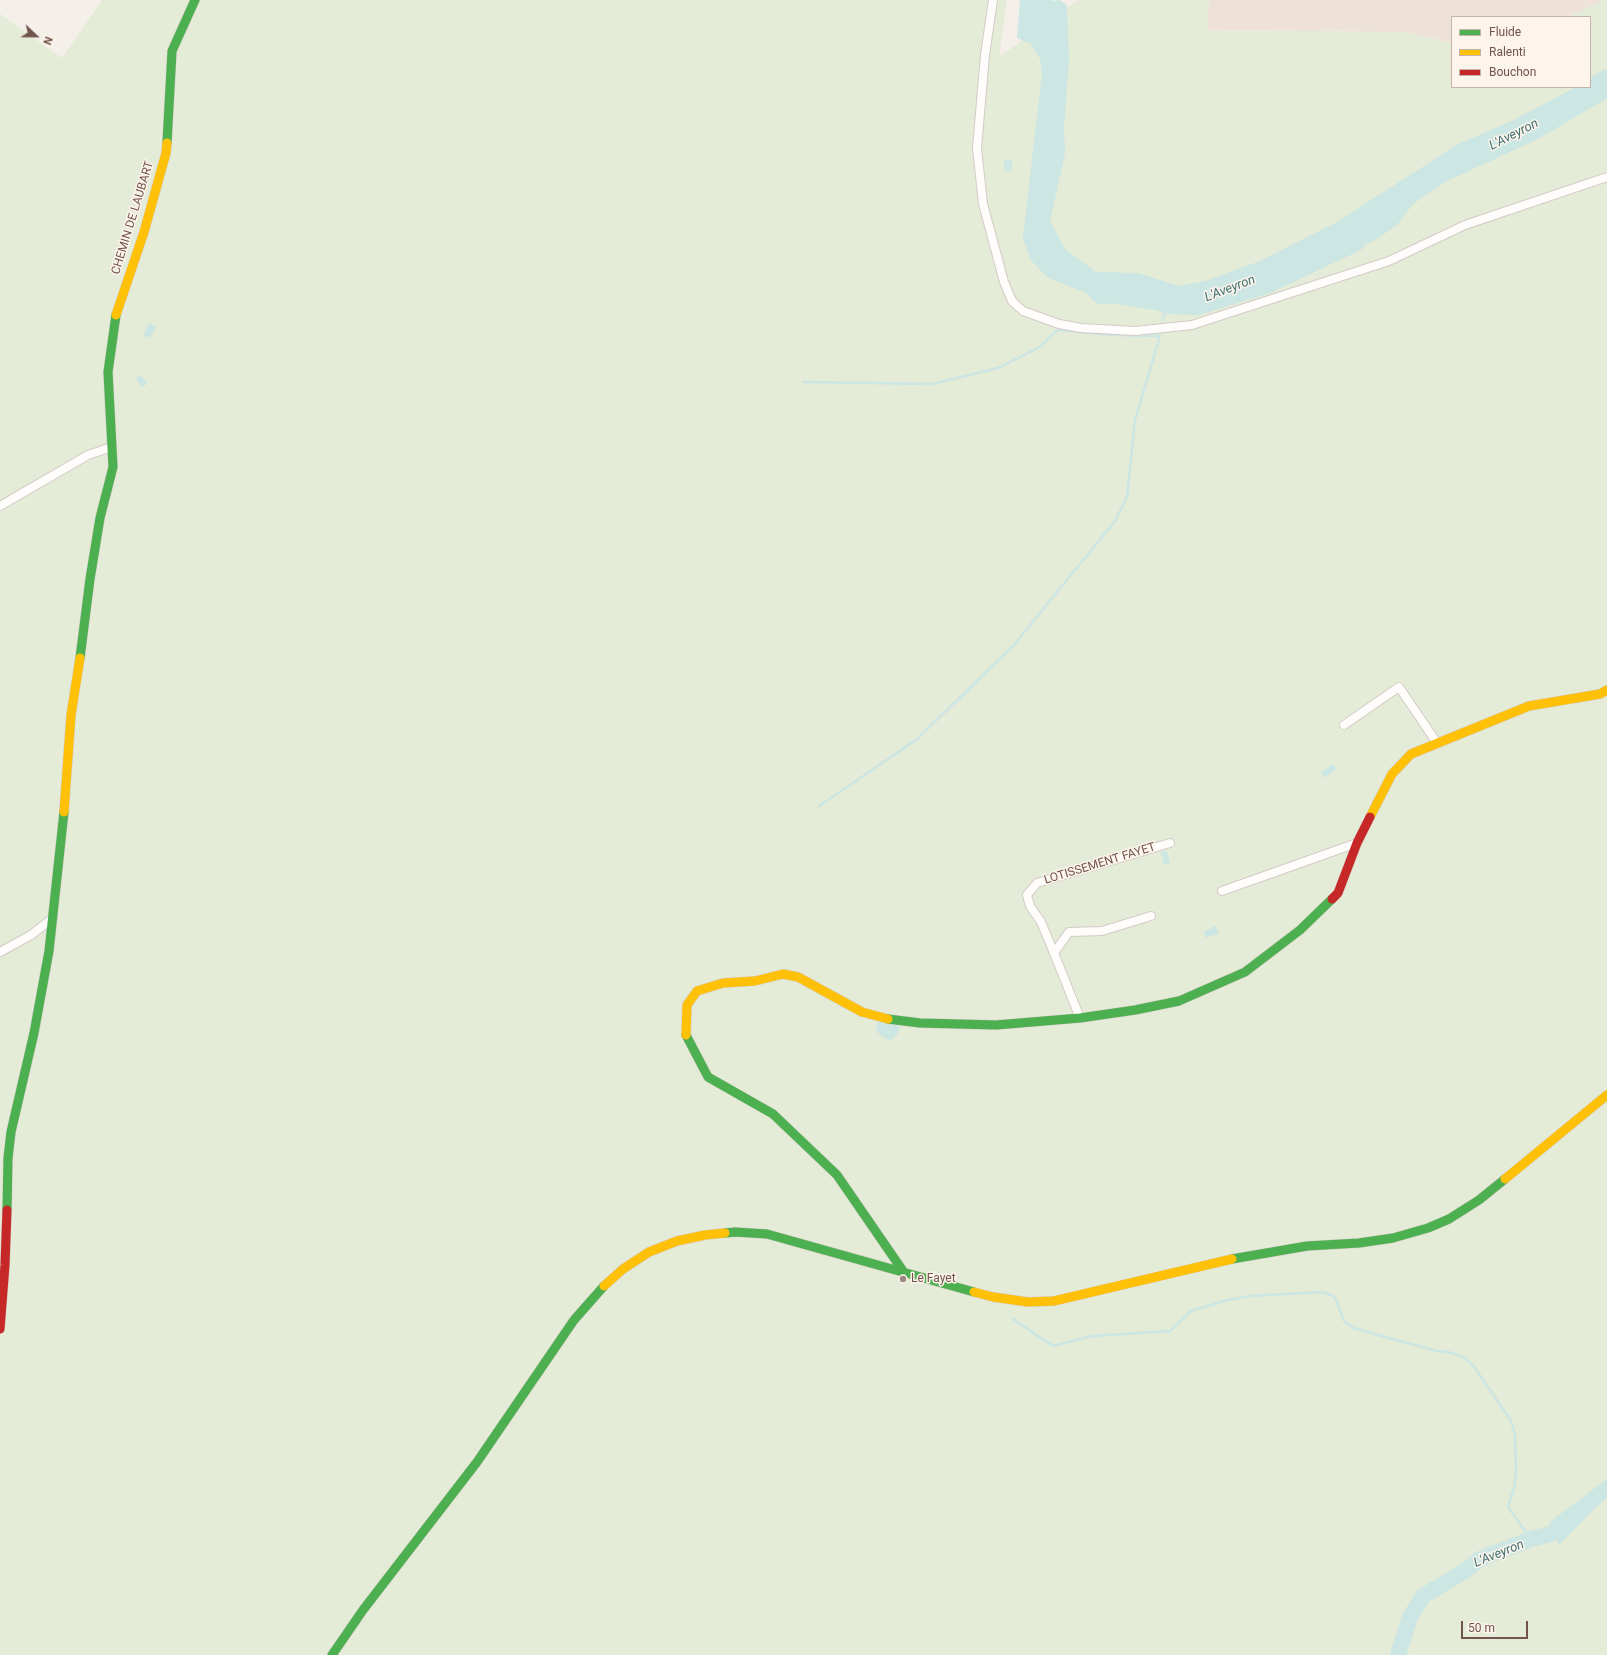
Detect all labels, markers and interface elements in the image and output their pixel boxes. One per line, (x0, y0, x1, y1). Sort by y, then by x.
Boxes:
north arrow (16, 16, 56, 56)
legend (1451, 16, 1591, 88)
text: Fluide (1489, 25, 1521, 39)
text: N (40, 35, 55, 47)
text: Ralenti (1489, 45, 1526, 59)
text: Bouchon (1489, 65, 1536, 79)
water label: L'Aveyron (1487, 116, 1541, 154)
street label: CHEMIN DE LAUBART (109, 160, 157, 276)
water label: L'Aveyron (1202, 272, 1258, 306)
street label: LOTISSEMENT FAYET (1043, 840, 1157, 888)
place label: Le Fayet (911, 1272, 956, 1286)
marker: Le Fayet (898, 1274, 908, 1284)
water label: L'Aveyron (1471, 1537, 1527, 1571)
scale bar (1463, 1613, 1530, 1639)
text: 50 m (1468, 1621, 1495, 1635)

